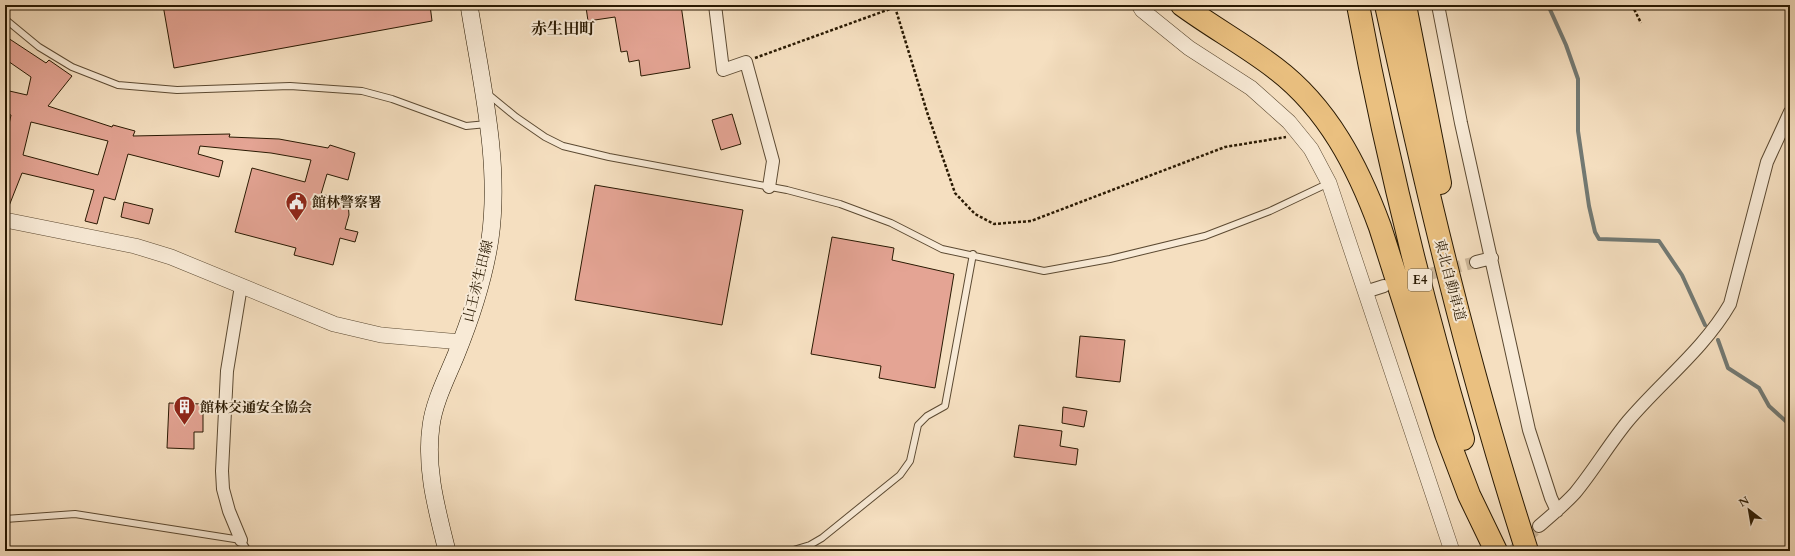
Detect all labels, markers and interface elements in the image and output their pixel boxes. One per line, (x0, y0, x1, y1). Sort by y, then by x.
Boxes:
district label: 赤生田町 (531, 18, 595, 40)
public building icon: 館林警察署 (284, 189, 310, 222)
place label: 館林警察署 (312, 193, 382, 212)
street label: 東北自動車道 (1430, 237, 1470, 323)
street label: 山王赤生田線 (459, 238, 497, 324)
road number: E4 (1408, 269, 1432, 291)
building icon: 館林交通安全協会 (172, 394, 198, 427)
place label: 館林交通安全協会 (200, 398, 312, 417)
north arrow (1729, 490, 1769, 530)
text: N (1736, 493, 1752, 511)

